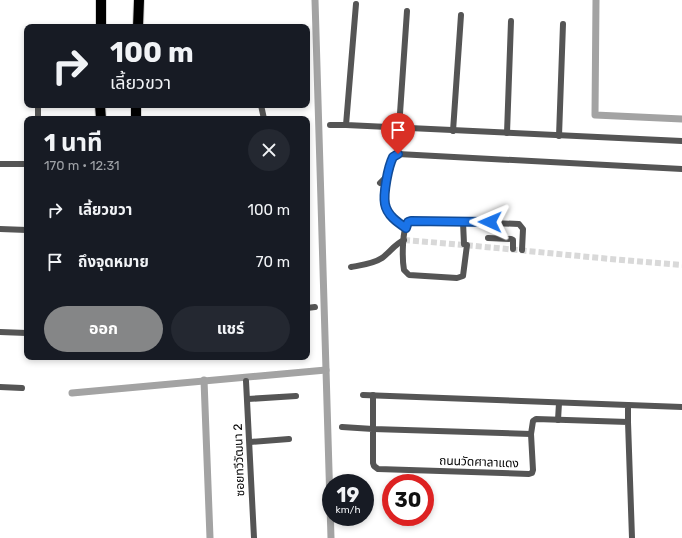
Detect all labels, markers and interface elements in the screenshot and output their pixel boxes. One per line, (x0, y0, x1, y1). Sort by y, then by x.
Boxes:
text: 100 m (110, 36, 194, 69)
icon: right (44, 40, 96, 92)
text: เลี้ยวขวา (110, 72, 171, 94)
pin (381, 113, 415, 154)
icon: arrive (387, 119, 409, 141)
text: 1 นาที (44, 129, 102, 157)
button: close (248, 129, 290, 171)
text: 170 m · 12:31 (44, 158, 120, 173)
icon: right (44, 199, 66, 221)
text: เลี้ยวขวา (78, 201, 132, 219)
text: 100 m (248, 201, 290, 219)
position arrow (469, 201, 511, 243)
icon: arrive (44, 251, 66, 273)
text: ถึงจุดหมาย (78, 253, 149, 271)
text: 70 m (256, 253, 290, 271)
button: ออก (44, 306, 163, 352)
button: แชร์ (171, 306, 290, 352)
street label: ซอยทวีวัฒนา 2 (231, 423, 247, 497)
street label: ถนนวัดศาลาแดง (439, 454, 519, 470)
speed limit sign: 30 (382, 474, 434, 526)
text: 19 (337, 483, 359, 507)
text: km/h (336, 504, 360, 516)

